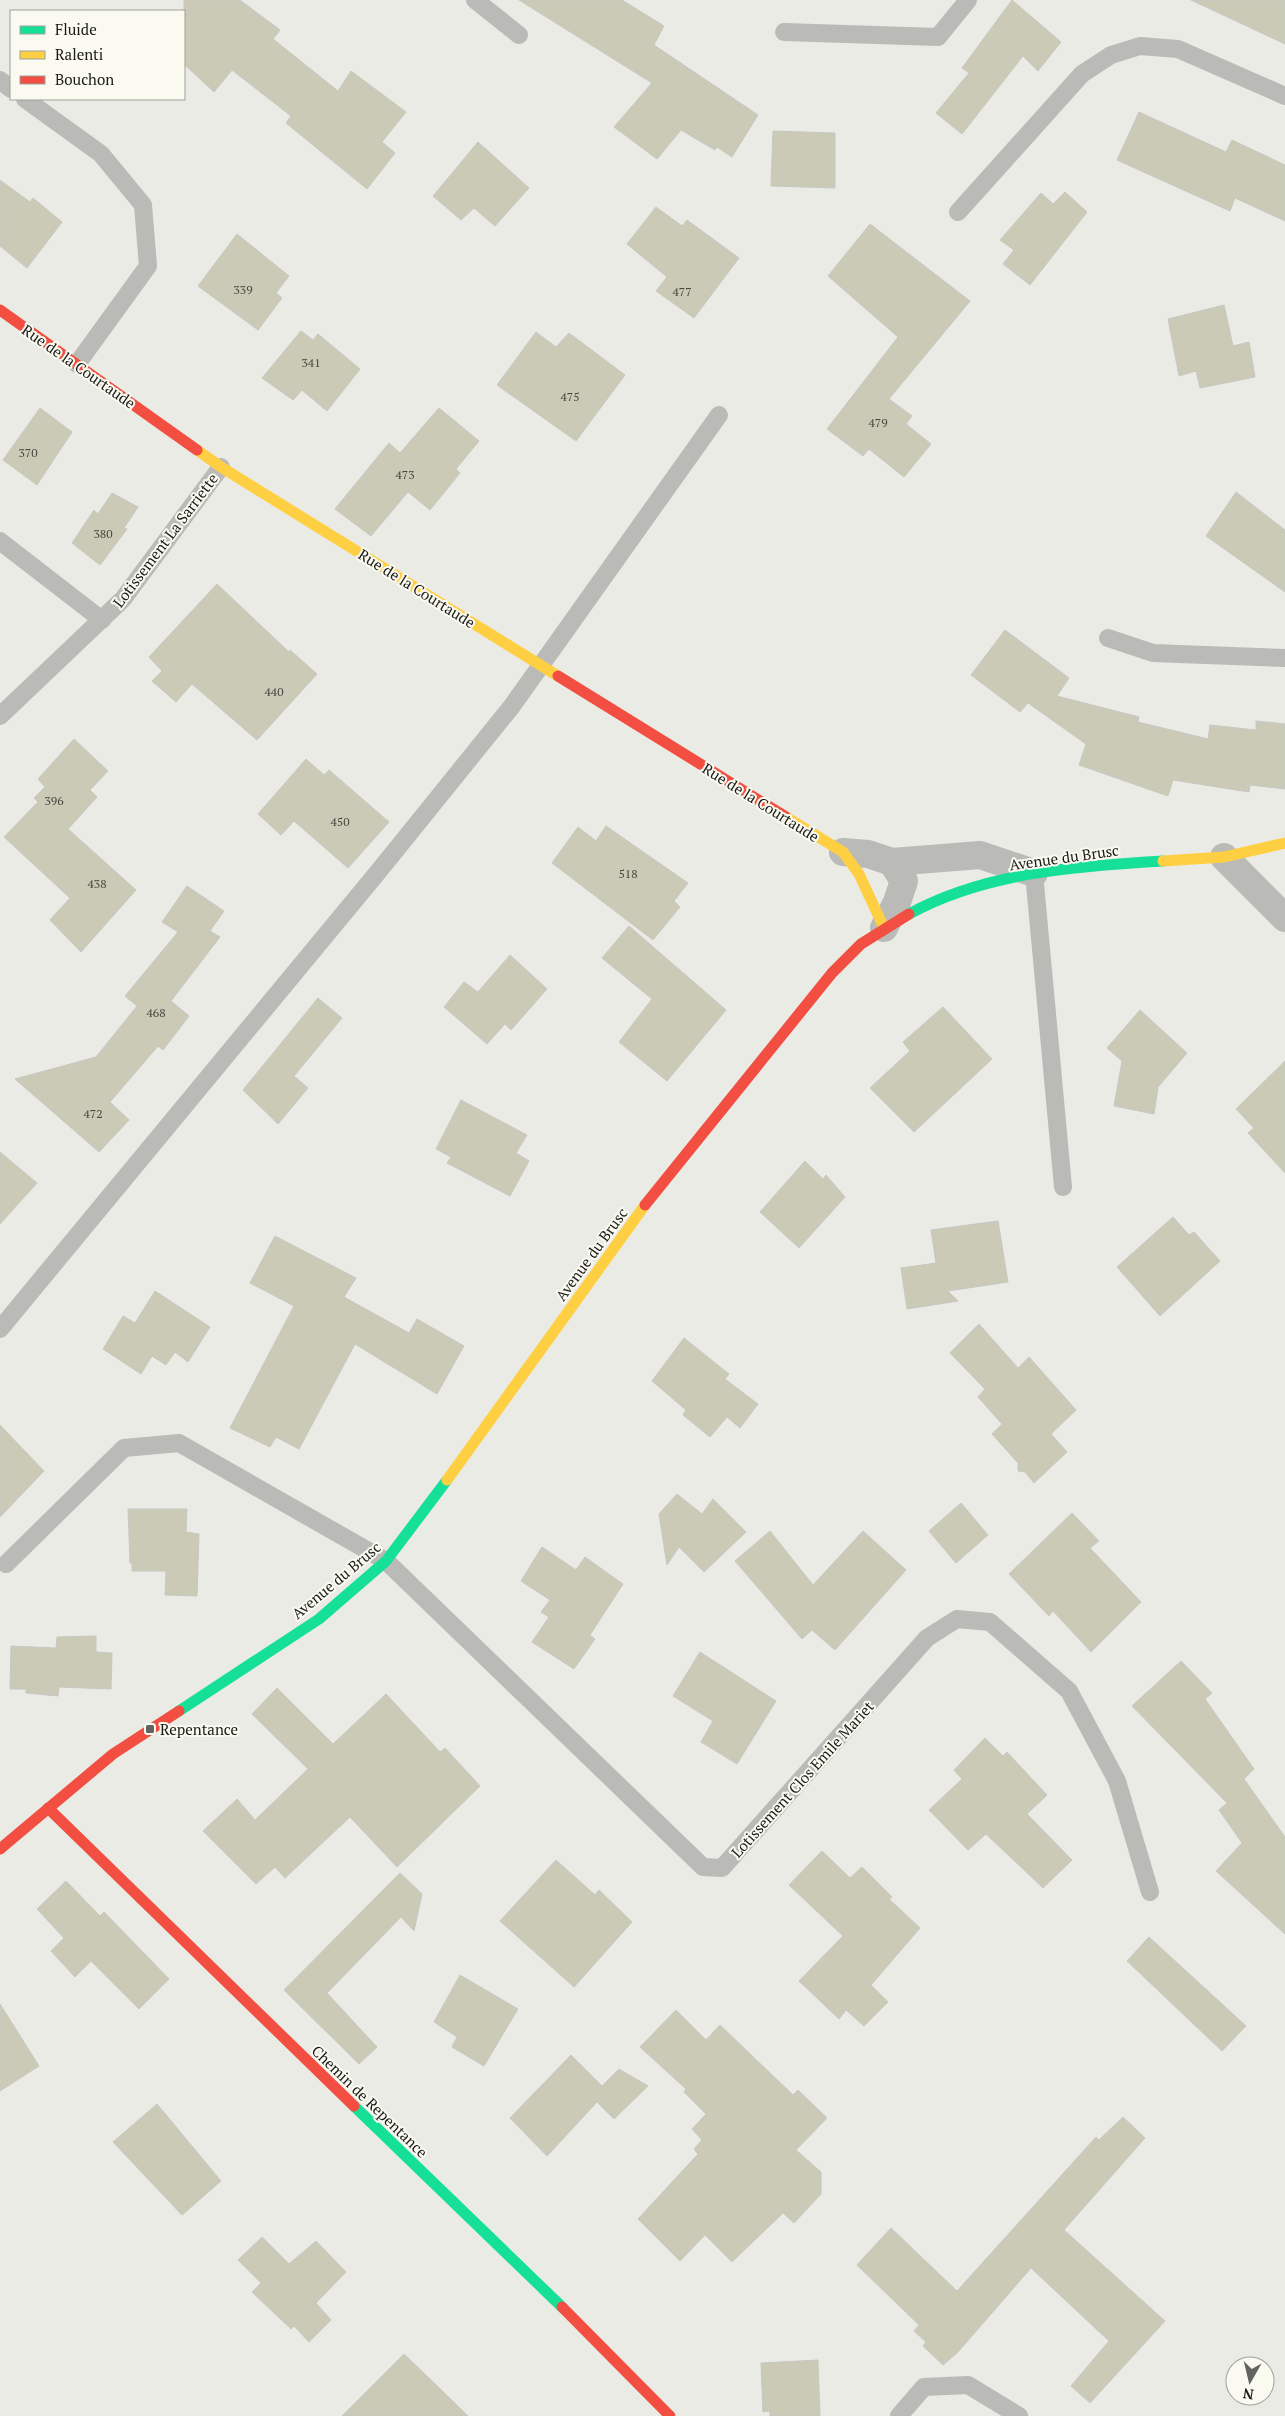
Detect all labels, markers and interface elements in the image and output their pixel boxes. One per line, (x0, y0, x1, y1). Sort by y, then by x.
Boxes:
legend (10, 10, 185, 100)
text: Fluide (55, 19, 97, 39)
text: Ralenti (55, 44, 103, 64)
text: Bouchon (55, 69, 114, 89)
house number: 339 (233, 282, 253, 297)
house number: 477 (672, 284, 692, 299)
street label: Rue de la Courtaude (18, 319, 140, 413)
house number: 341 (301, 355, 321, 370)
house number: 475 (560, 389, 580, 404)
house number: 479 (868, 415, 888, 430)
house number: 370 (18, 445, 38, 460)
house number: 473 (395, 467, 415, 482)
street label: Lotissement La Sarriette (108, 469, 222, 611)
house number: 380 (93, 526, 113, 541)
street label: Rue de la Courtaude (355, 544, 479, 632)
house number: 440 (264, 684, 284, 699)
street label: Rue de la Courtaude (699, 758, 823, 846)
house number: 396 (44, 793, 64, 808)
house number: 450 (330, 814, 350, 829)
street label: Avenue du Brusc (1008, 839, 1120, 875)
house number: 518 (618, 866, 638, 881)
house number: 438 (87, 876, 107, 891)
house number: 468 (146, 1005, 166, 1020)
house number: 472 (83, 1106, 103, 1121)
street label: Avenue du Brusc (550, 1203, 632, 1305)
street label: Avenue du Brusc (287, 1537, 385, 1623)
street label: Lotissement Clos Emile Mariet (726, 1696, 878, 1862)
place label: Repentance (160, 1719, 238, 1739)
marker: Repentance (144, 1723, 156, 1735)
street label: Chemin de Repentance (308, 2040, 432, 2162)
north arrow (1225, 2356, 1275, 2406)
text: N (1241, 2384, 1255, 2405)

